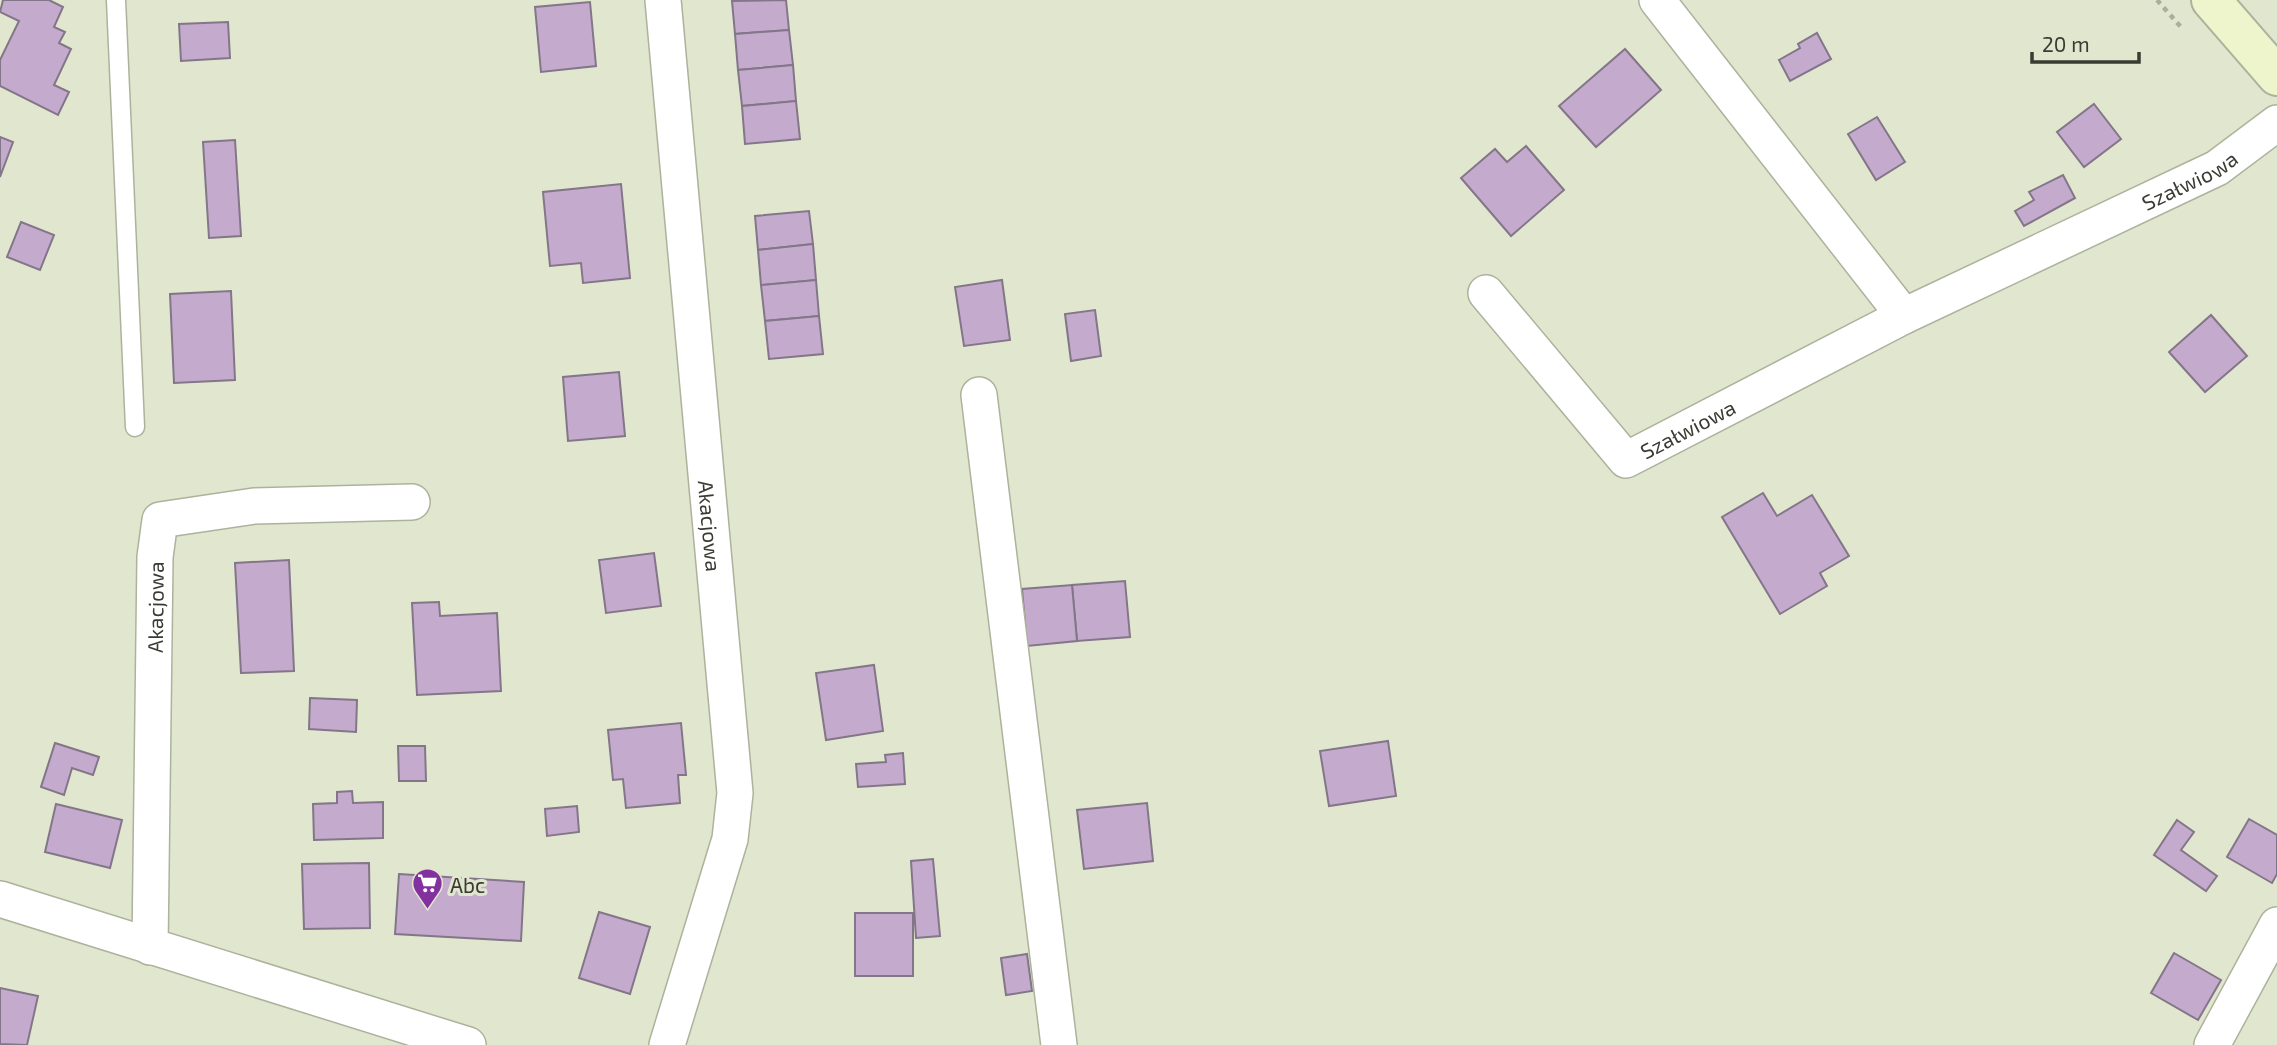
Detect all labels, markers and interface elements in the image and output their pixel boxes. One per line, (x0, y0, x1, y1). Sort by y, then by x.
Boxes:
scale bar (2032, 21, 2139, 65)
text: 20 m (2042, 31, 2090, 56)
street label: Szałwiowa (2137, 145, 2242, 214)
street label: Szałwiowa (1635, 393, 1739, 463)
street label: Akacjowa (694, 479, 727, 573)
street label: Akacjowa (141, 561, 168, 653)
supermarket icon: Abc (410, 867, 444, 911)
place label: Abc (450, 872, 485, 897)

